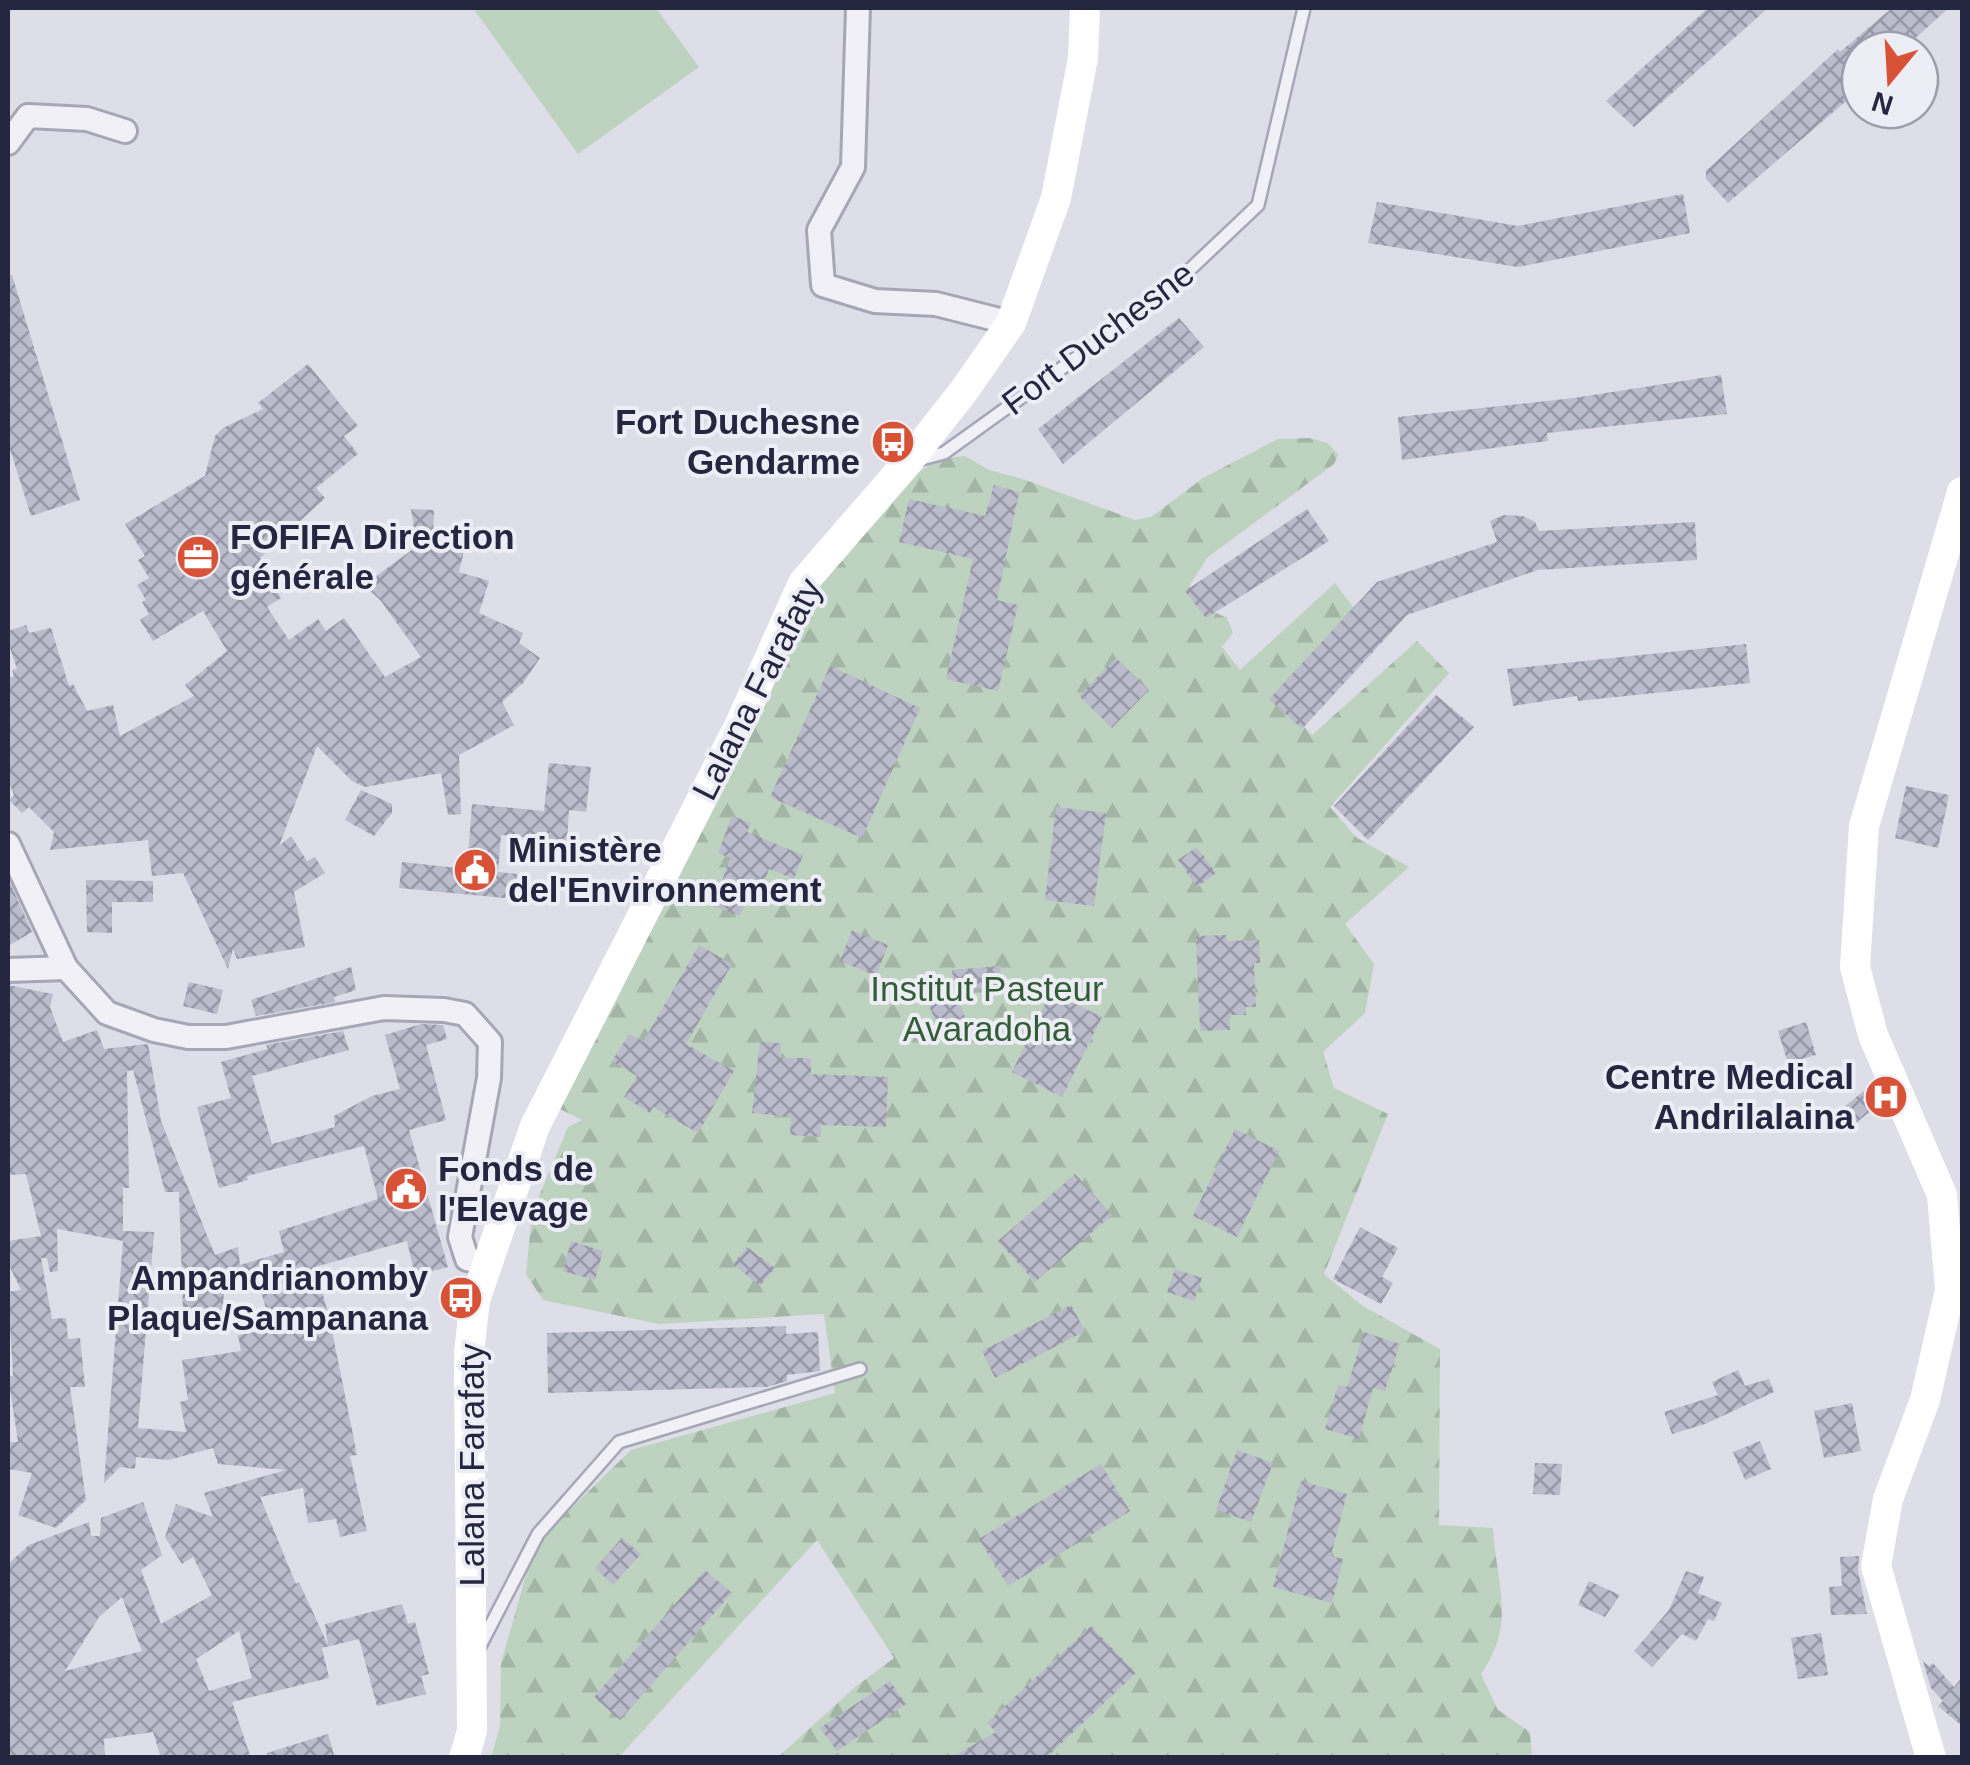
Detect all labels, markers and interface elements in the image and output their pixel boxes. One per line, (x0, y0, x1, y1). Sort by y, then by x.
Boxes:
north arrow (1840, 30, 1940, 130)
text: N (1868, 85, 1897, 121)
street label: Fort Duchesne (994, 253, 1201, 422)
place label: Fort Duchesne Gendarme (615, 402, 860, 481)
bus stop icon: Fort Duchesne Gendarme (870, 419, 916, 465)
place label: FOFIFA Direction générale (230, 517, 515, 596)
office icon: FOFIFA Direction générale (175, 534, 221, 580)
street label: Lalana Farafaty (684, 571, 829, 806)
place label: Ministère del'Environnement (508, 830, 822, 909)
public building icon: Ministère del'Environnement (452, 847, 498, 893)
park label: Institut Pasteur Avaradoha (870, 969, 1104, 1048)
place label: Centre Medical Andrilalaina (1605, 1057, 1855, 1136)
hospital icon: Centre Medical Andrilalaina (1863, 1074, 1909, 1120)
place label: Fonds de l'Elevage (438, 1149, 594, 1228)
public building icon: Fonds de l'Elevage (383, 1166, 429, 1212)
place label: Ampandrianomby Plaque/Sampanana (107, 1258, 429, 1337)
bus stop icon: Ampandrianomby Plaque/Sampanana (438, 1275, 484, 1321)
street label: Lalana Farafaty (452, 1343, 491, 1587)

